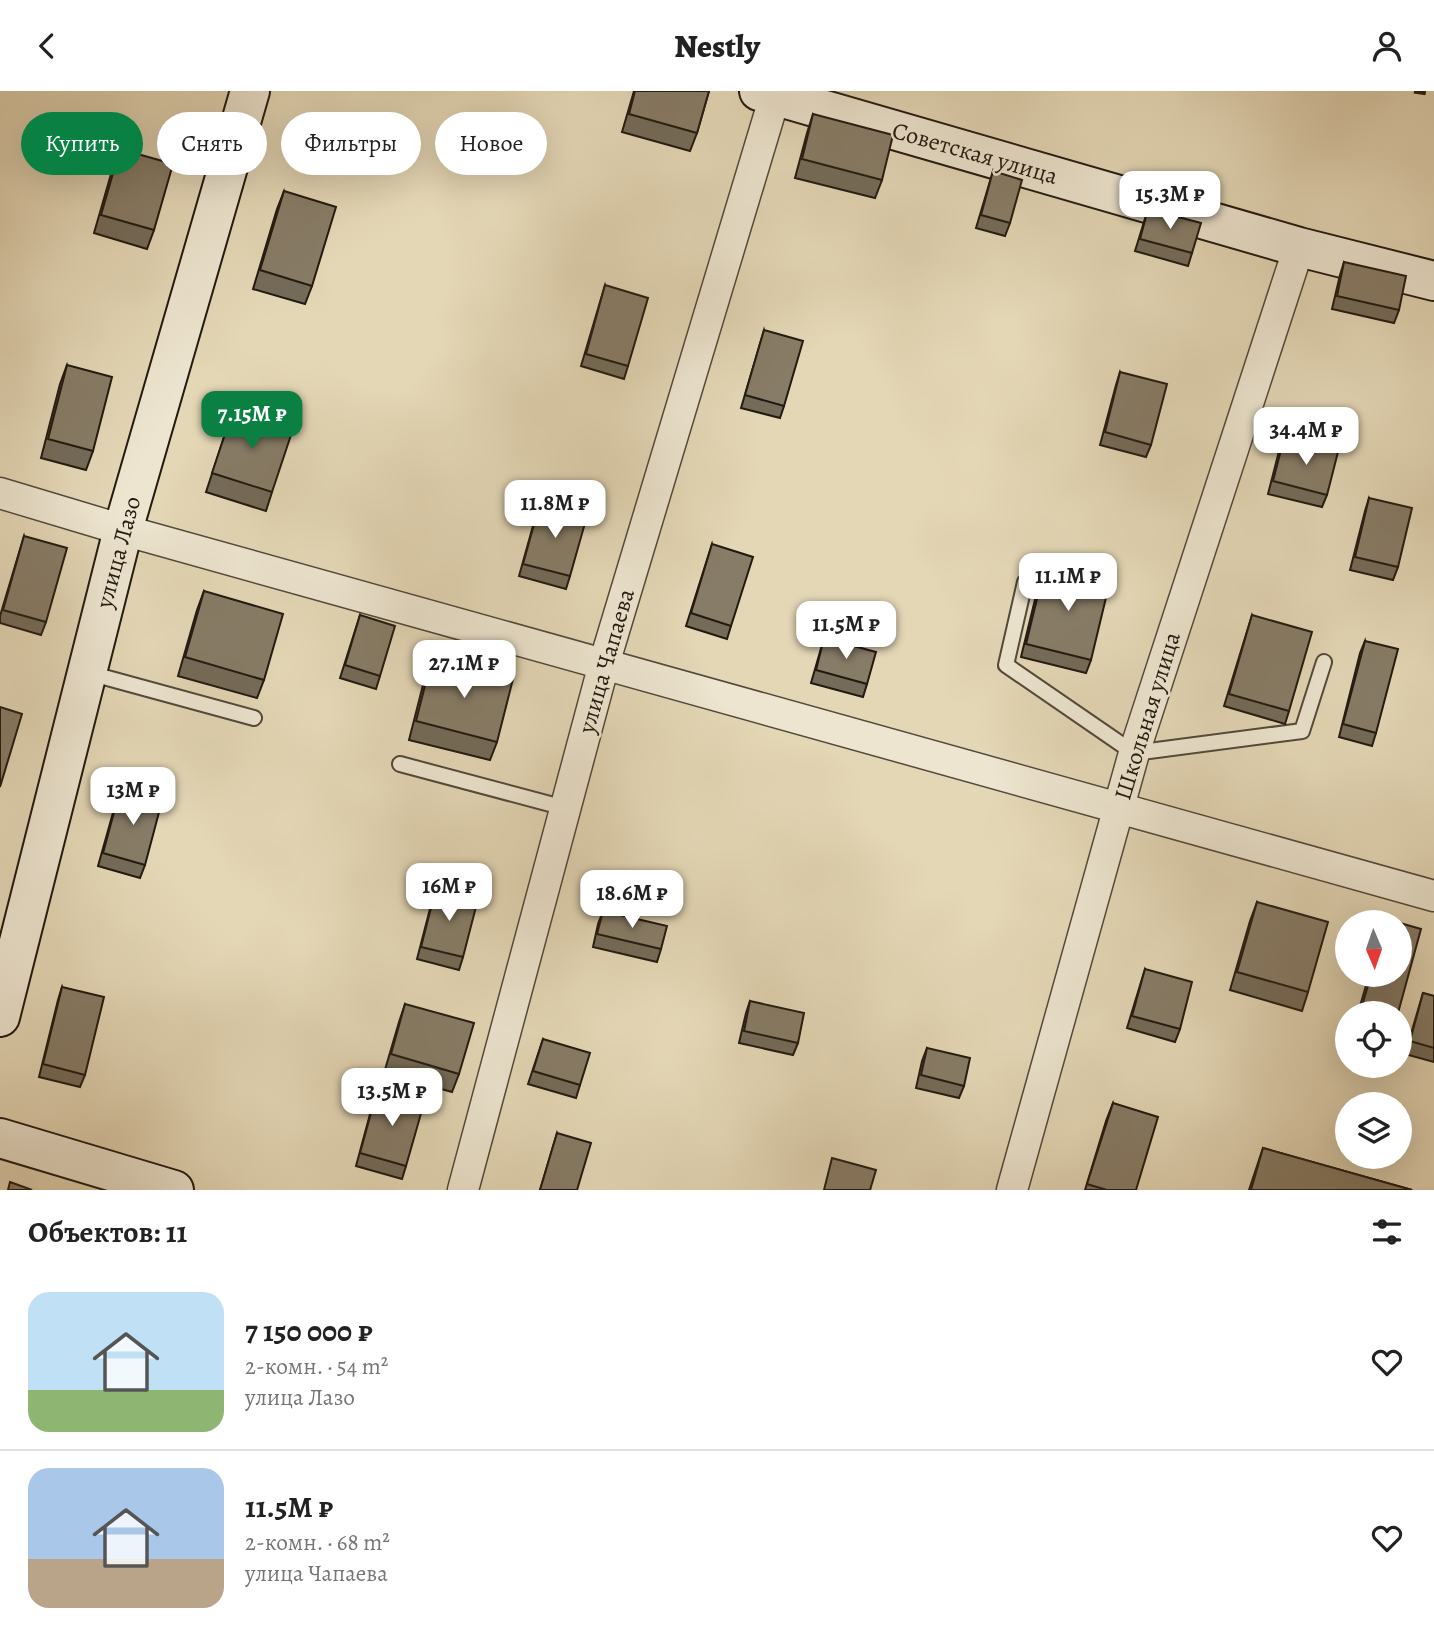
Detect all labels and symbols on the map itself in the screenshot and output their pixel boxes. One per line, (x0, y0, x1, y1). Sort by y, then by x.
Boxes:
street label: Советская улица (889, 114, 1061, 192)
pin: 15.3M ₽ (1105, 171, 1235, 231)
pin: 7.15M ₽ (187, 391, 317, 451)
pin: 34.4M ₽ (1241, 407, 1371, 467)
pin: 11.8M ₽ (490, 481, 620, 540)
street label: улица Лазо (87, 492, 148, 612)
pin: 11.1M ₽ (1003, 553, 1133, 613)
street label: улица Чапаева (570, 585, 642, 738)
pin: 11.5M ₽ (781, 601, 911, 661)
street label: Школьная улица (1106, 628, 1188, 804)
pin: 27.1M ₽ (399, 641, 529, 700)
pin: 13M ₽ (84, 767, 182, 827)
pin: 16M ₽ (400, 863, 498, 923)
pin: 18.6M ₽ (567, 871, 697, 930)
north arrow (1335, 910, 1412, 987)
pin: 13.5M ₽ (327, 1069, 457, 1128)

